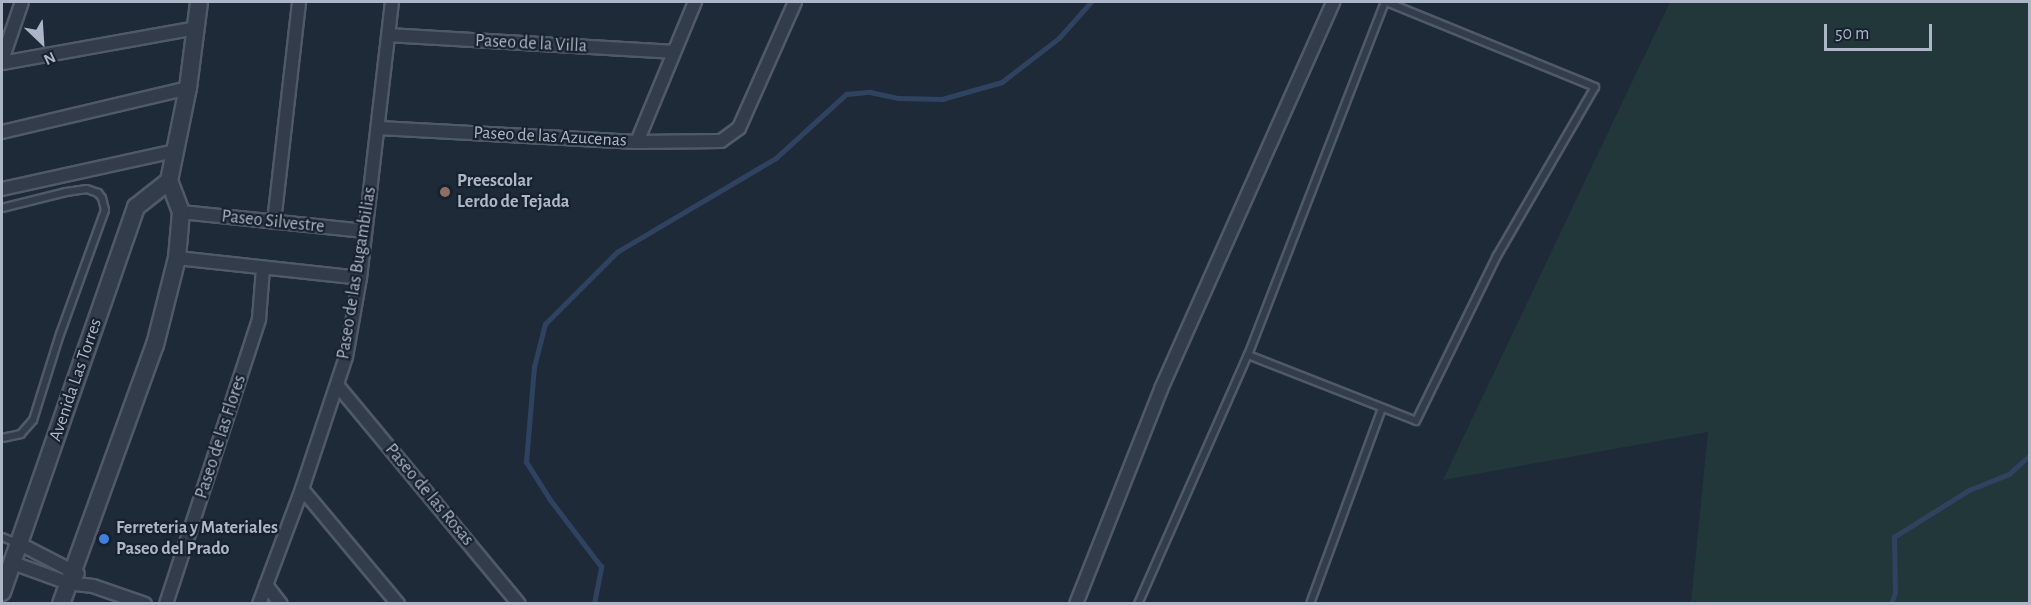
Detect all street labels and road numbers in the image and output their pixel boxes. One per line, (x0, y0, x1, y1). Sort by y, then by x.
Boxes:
street label: Paseo de la Villa (475, 30, 587, 58)
street label: Paseo de las Azucenas (473, 122, 627, 152)
street label: Paseo de las Bugambilias (333, 185, 381, 361)
street label: Paseo Silvestre (220, 206, 326, 238)
street label: Avenida Las Torres (45, 316, 107, 444)
street label: Paseo de las Flores (191, 373, 251, 501)
street label: Paseo de las Rosas (380, 440, 478, 550)

